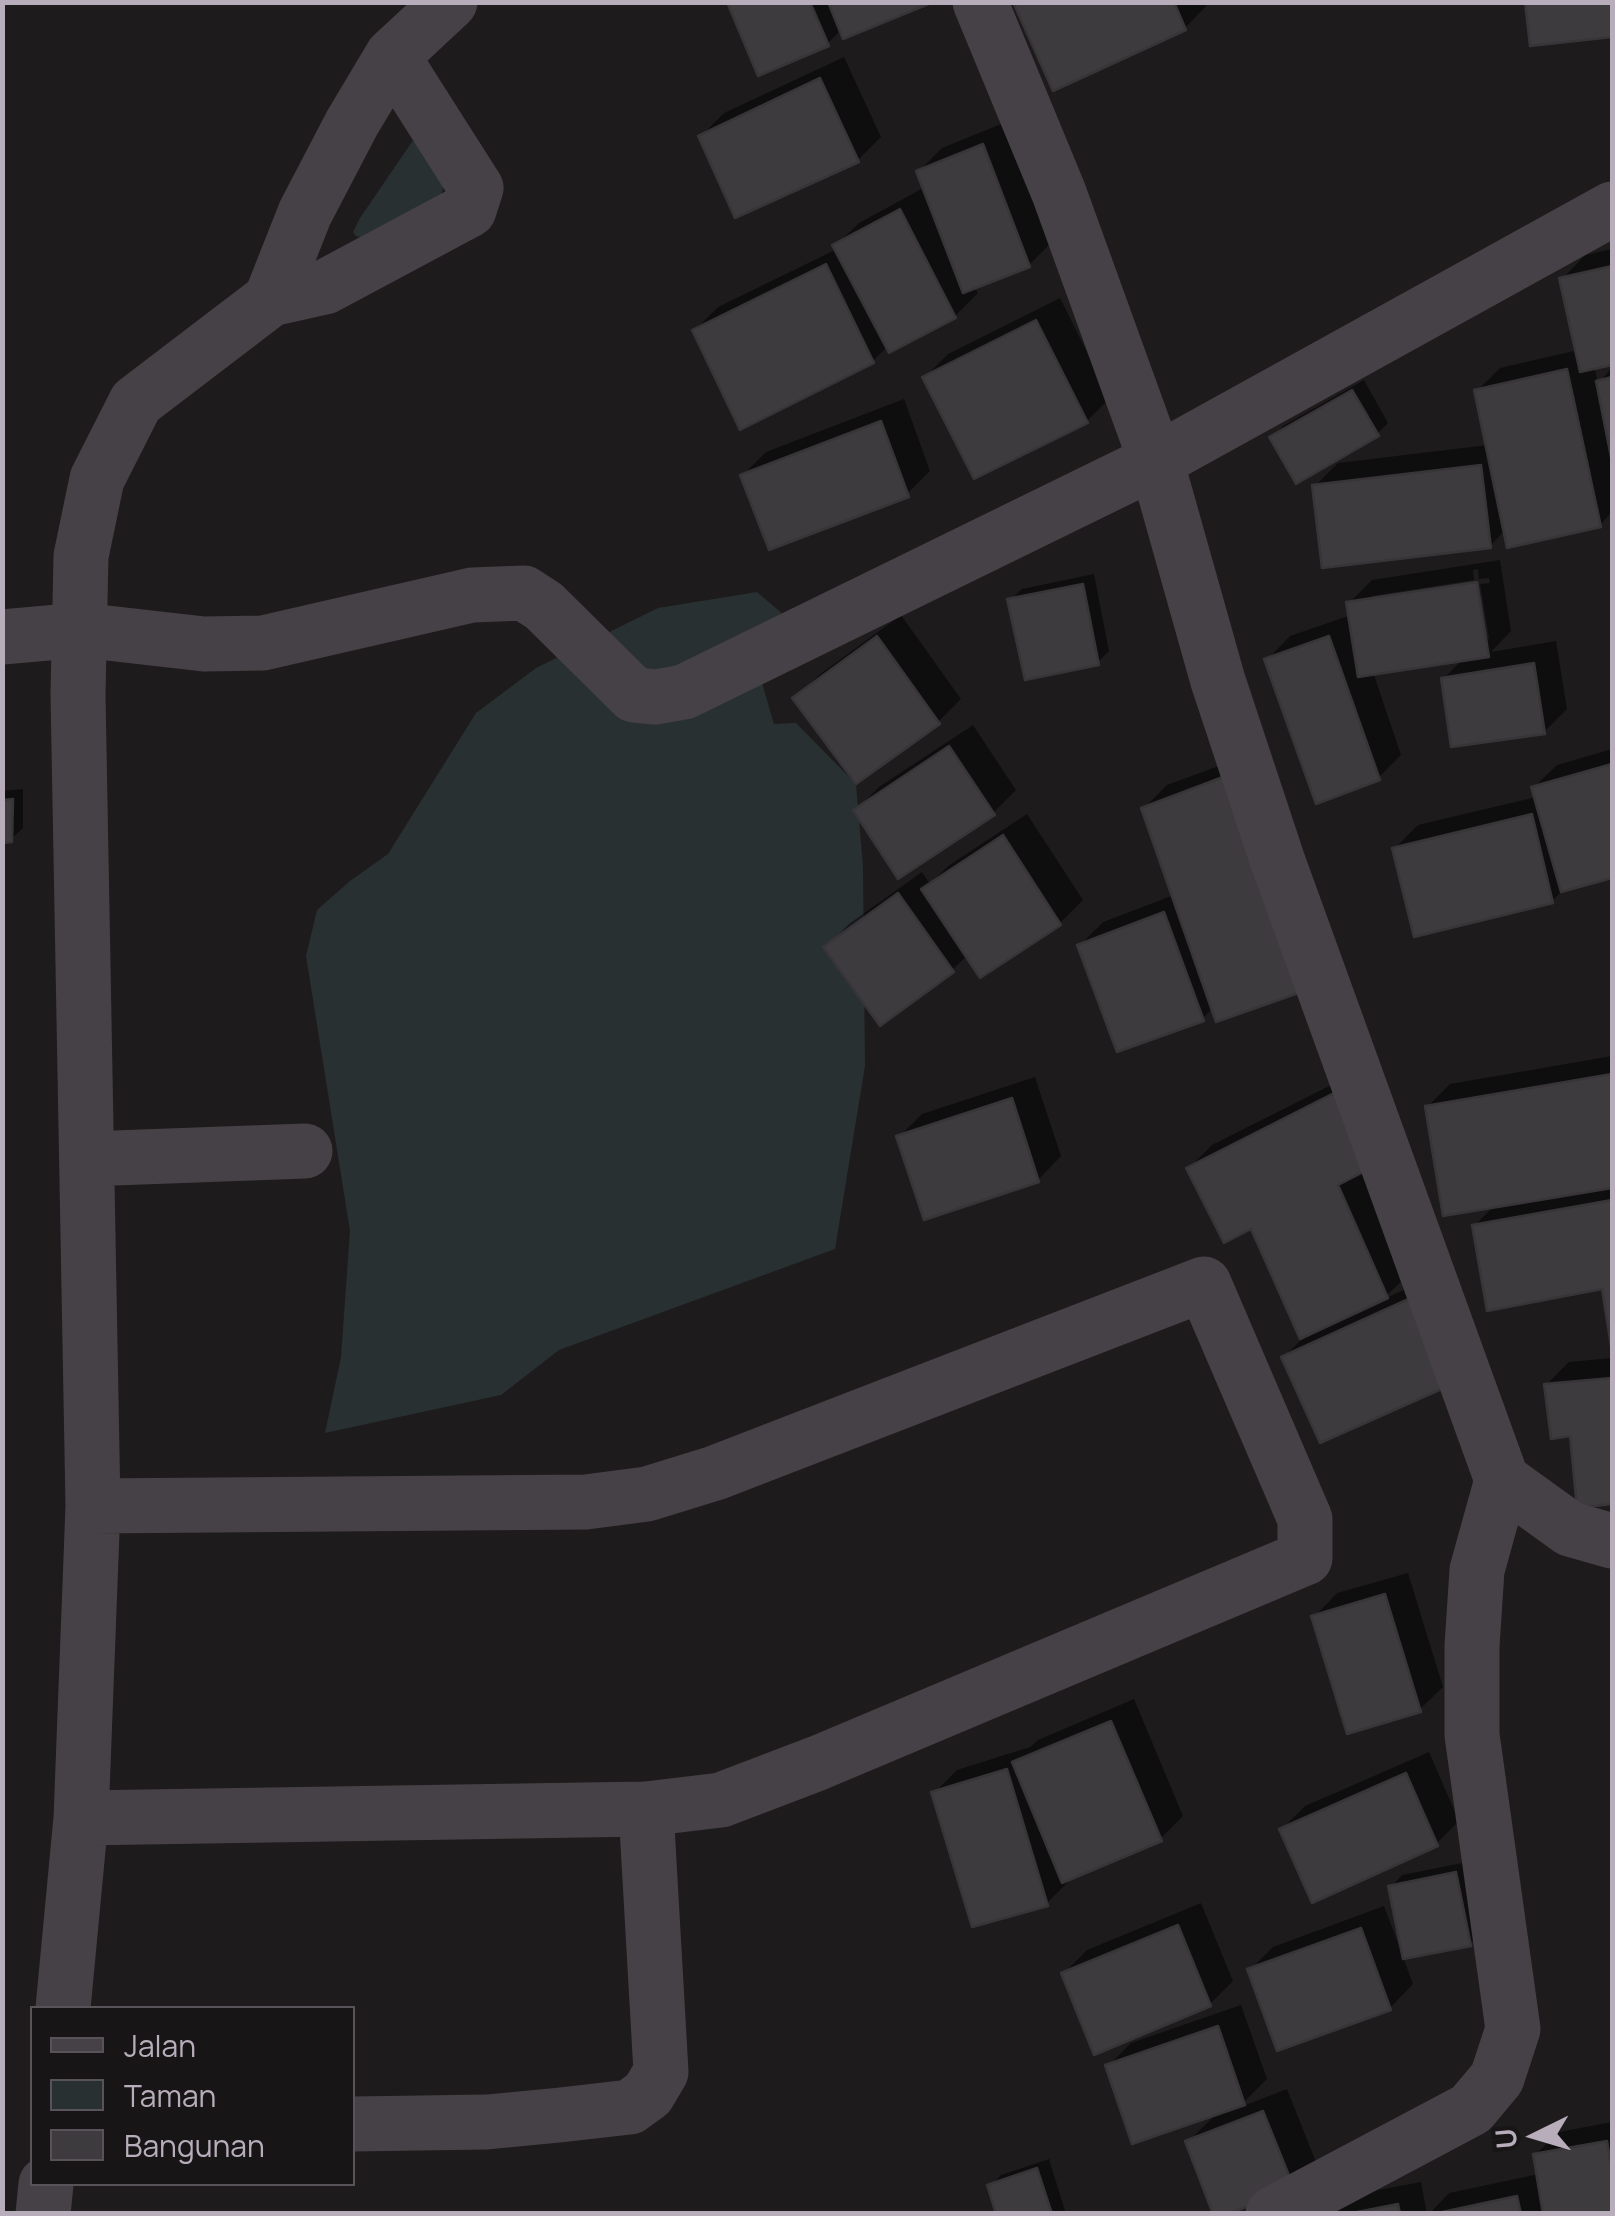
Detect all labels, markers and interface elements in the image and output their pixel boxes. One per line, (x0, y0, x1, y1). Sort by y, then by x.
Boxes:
legend (30, 2006, 355, 2186)
text: Jalan (124, 2025, 196, 2066)
text: Taman (124, 2075, 216, 2116)
north arrow (1485, 2086, 1585, 2186)
text: Bangunan (124, 2125, 265, 2166)
text: U (1485, 2127, 1525, 2150)

